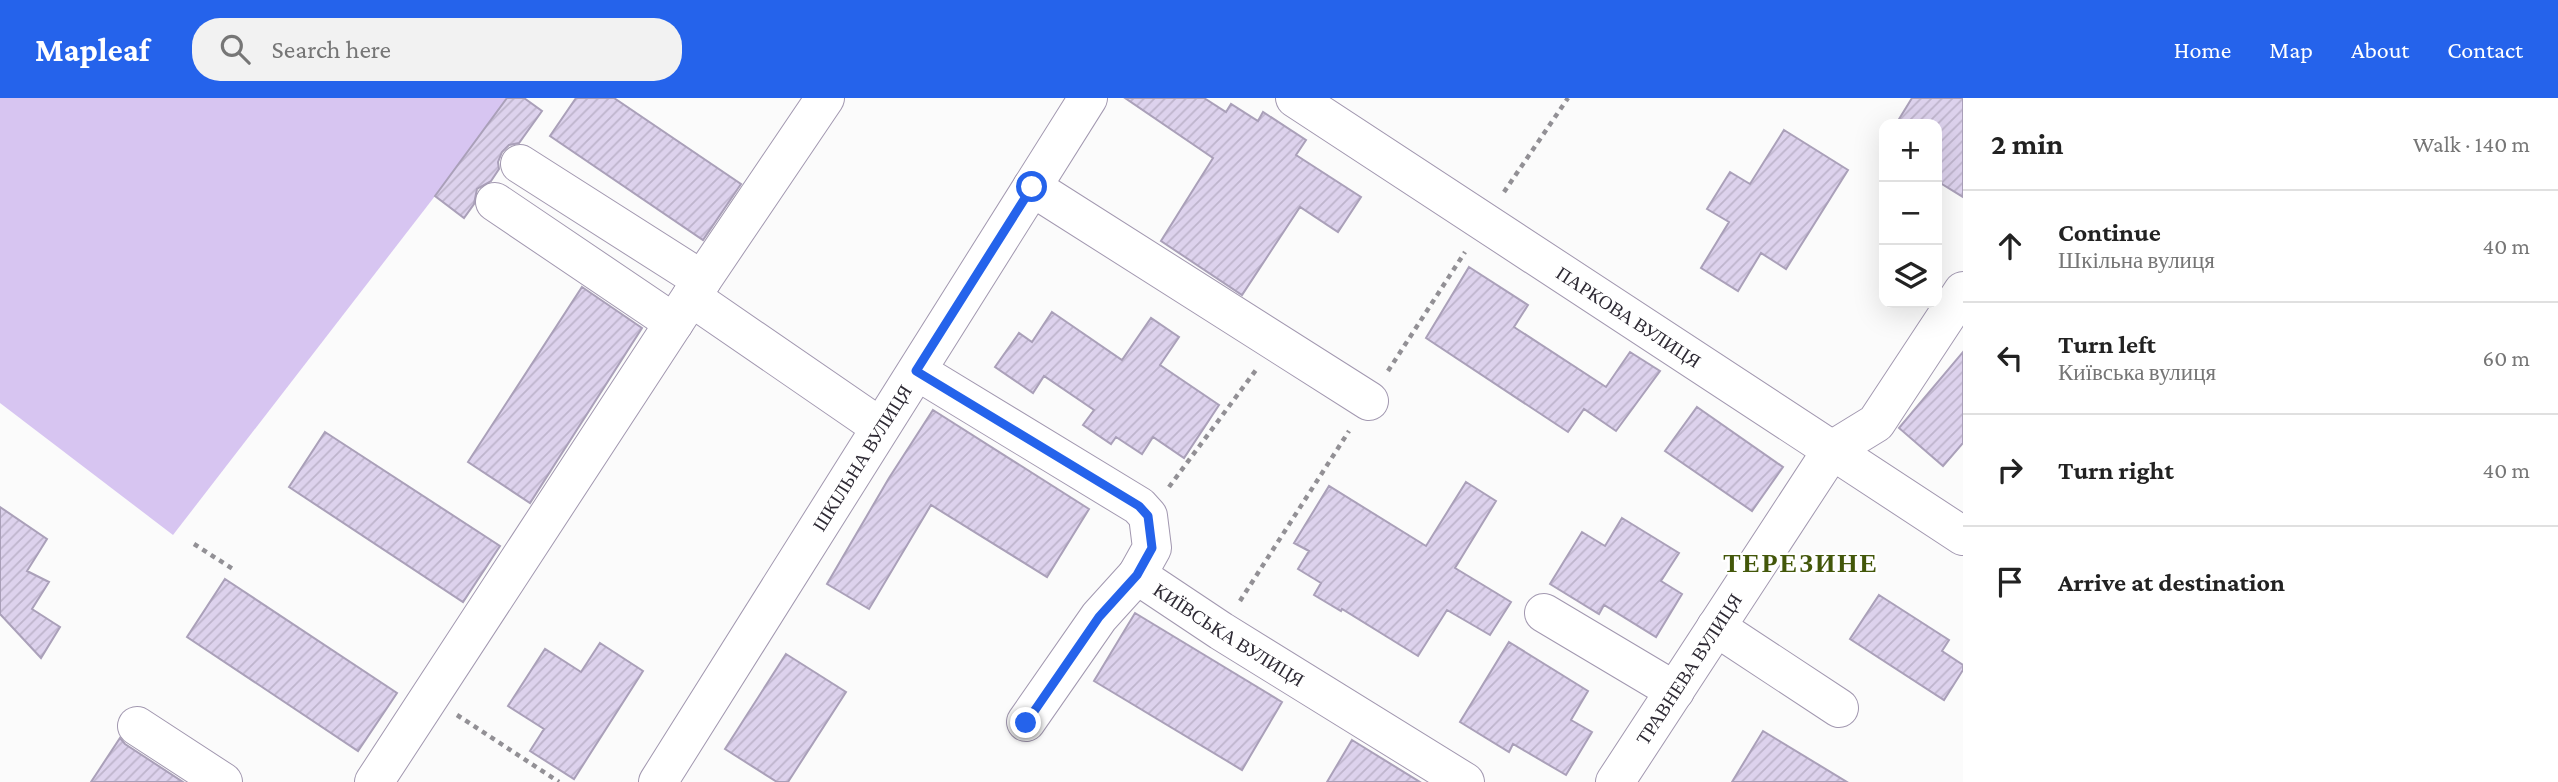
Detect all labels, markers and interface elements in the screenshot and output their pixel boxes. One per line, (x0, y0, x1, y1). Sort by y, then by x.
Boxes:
search box (192, 18, 682, 81)
icon: search (216, 30, 254, 68)
text: Mapleaf (35, 31, 150, 68)
text: Search here (272, 35, 391, 64)
text: Home (2174, 36, 2231, 63)
text: Map (2269, 36, 2313, 63)
text: About (2351, 36, 2409, 63)
text: Contact (2447, 36, 2523, 63)
map controls (1879, 119, 1942, 308)
button: + (1879, 119, 1942, 182)
text: 2 min (1991, 127, 2063, 160)
text: Walk · 140 m (2413, 131, 2530, 157)
route start (1016, 171, 1047, 202)
button: − (1879, 182, 1942, 245)
text: Continue (2058, 218, 2161, 247)
icon: ahead (1991, 227, 2029, 265)
text: 40 m (2482, 233, 2530, 259)
button: layers (1879, 245, 1942, 308)
text: Шкільна вулиця (2058, 247, 2215, 273)
street label: ПАРКОВА ВУЛИЦЯ (1552, 262, 1705, 372)
text: Turn left (2058, 330, 2156, 359)
icon: left (1991, 339, 2029, 377)
text: 60 m (2483, 345, 2530, 371)
text: Київська вулиця (2058, 359, 2216, 385)
street label: ШКІЛЬНА ВУЛИЦЯ (809, 381, 916, 535)
icon: right (1991, 451, 2029, 489)
text: Turn right (2058, 456, 2174, 485)
text: 40 m (2482, 457, 2530, 483)
district label: ТЕРЕЗИНЕ (1723, 549, 1879, 578)
icon: arrive (1991, 563, 2029, 601)
text: Arrive at destination (2058, 568, 2285, 597)
street label: КИЇВСЬКА ВУЛИЦЯ (1149, 579, 1308, 691)
street label: ТРАВНЕВА ВУЛИЦЯ (1632, 590, 1746, 749)
route end (1010, 707, 1041, 738)

